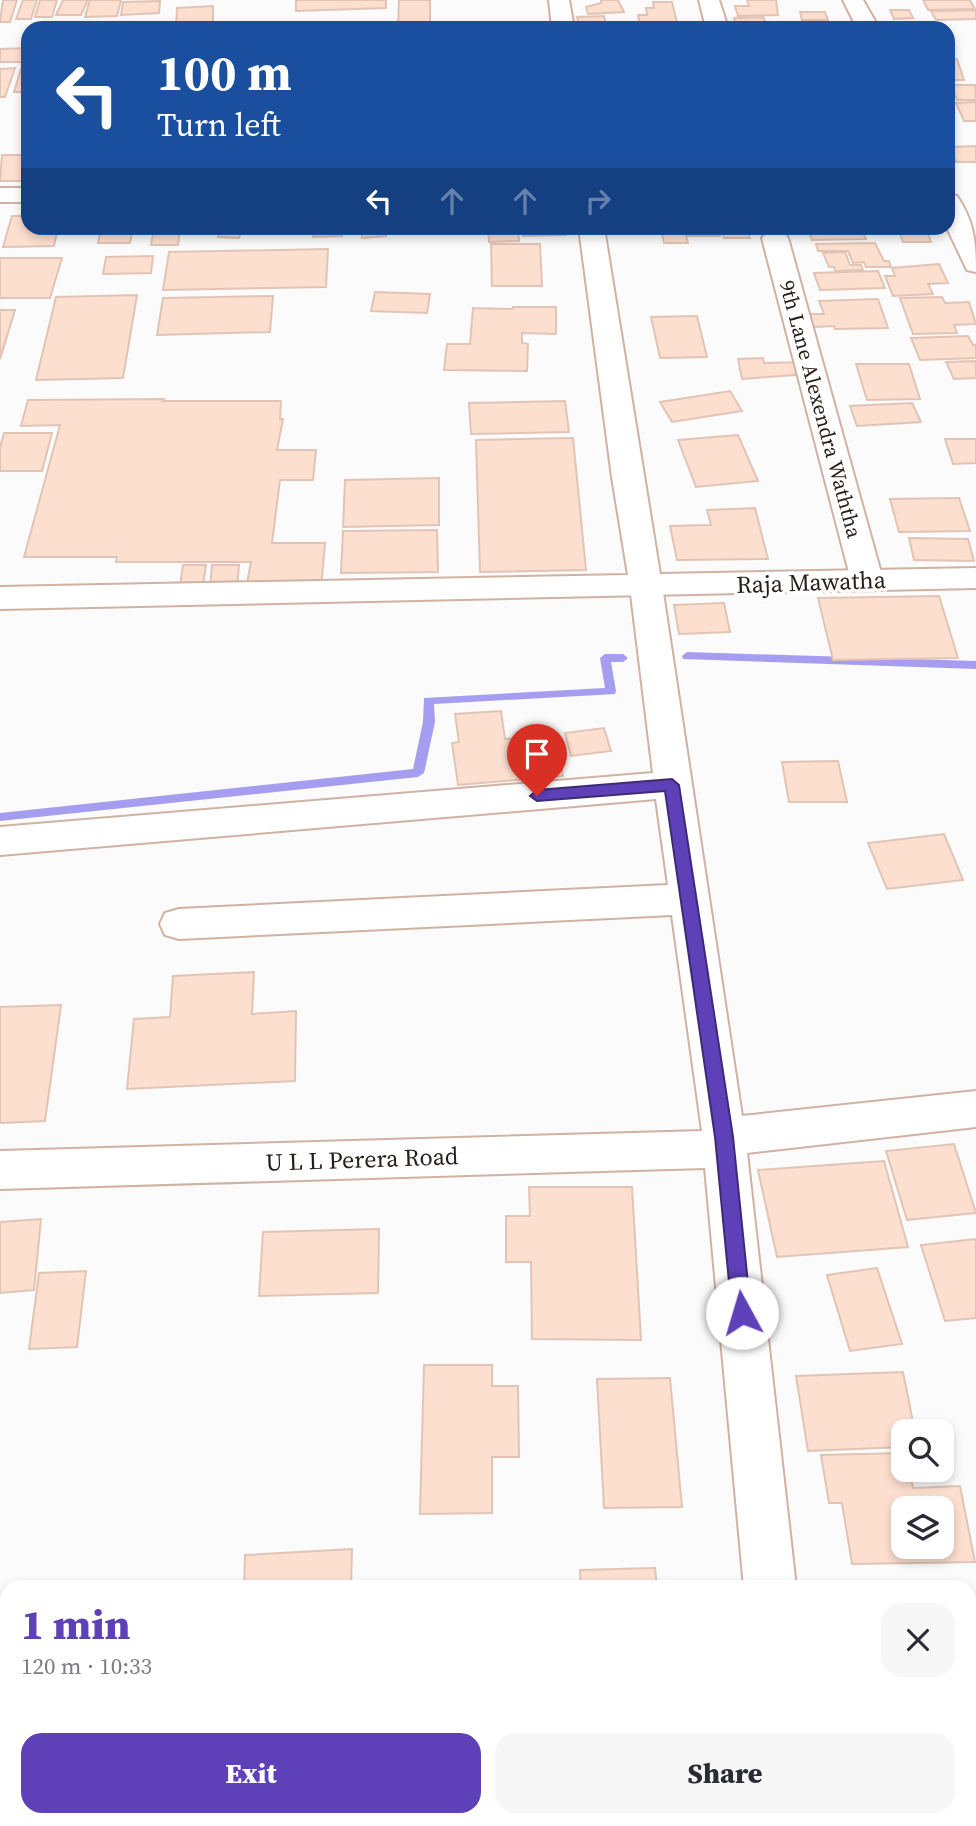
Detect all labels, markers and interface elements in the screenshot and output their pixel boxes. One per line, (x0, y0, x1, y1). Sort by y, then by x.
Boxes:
text: 100 m (157, 39, 292, 106)
icon: left (42, 49, 133, 140)
text: Turn left (157, 103, 281, 147)
icon: left (360, 182, 398, 220)
icon: ahead (433, 182, 471, 220)
icon: ahead (506, 182, 544, 220)
icon: right (579, 182, 617, 220)
street label: 9th Lane Alexendra Waththa (773, 277, 869, 541)
street label: Raja Mawatha (736, 563, 887, 601)
pin (507, 724, 567, 796)
icon: arrive (518, 735, 556, 773)
street label: U L L Perera Road (265, 1139, 459, 1179)
position arrow (705, 1276, 779, 1350)
map controls (891, 1419, 954, 1559)
button: search (891, 1419, 954, 1482)
button: layers (891, 1496, 954, 1559)
text: 1 min (21, 1595, 131, 1653)
button: close (881, 1603, 955, 1677)
text: 120 m · 10:33 (21, 1650, 152, 1682)
button: Exit (21, 1733, 481, 1813)
button: Share (495, 1733, 955, 1813)

